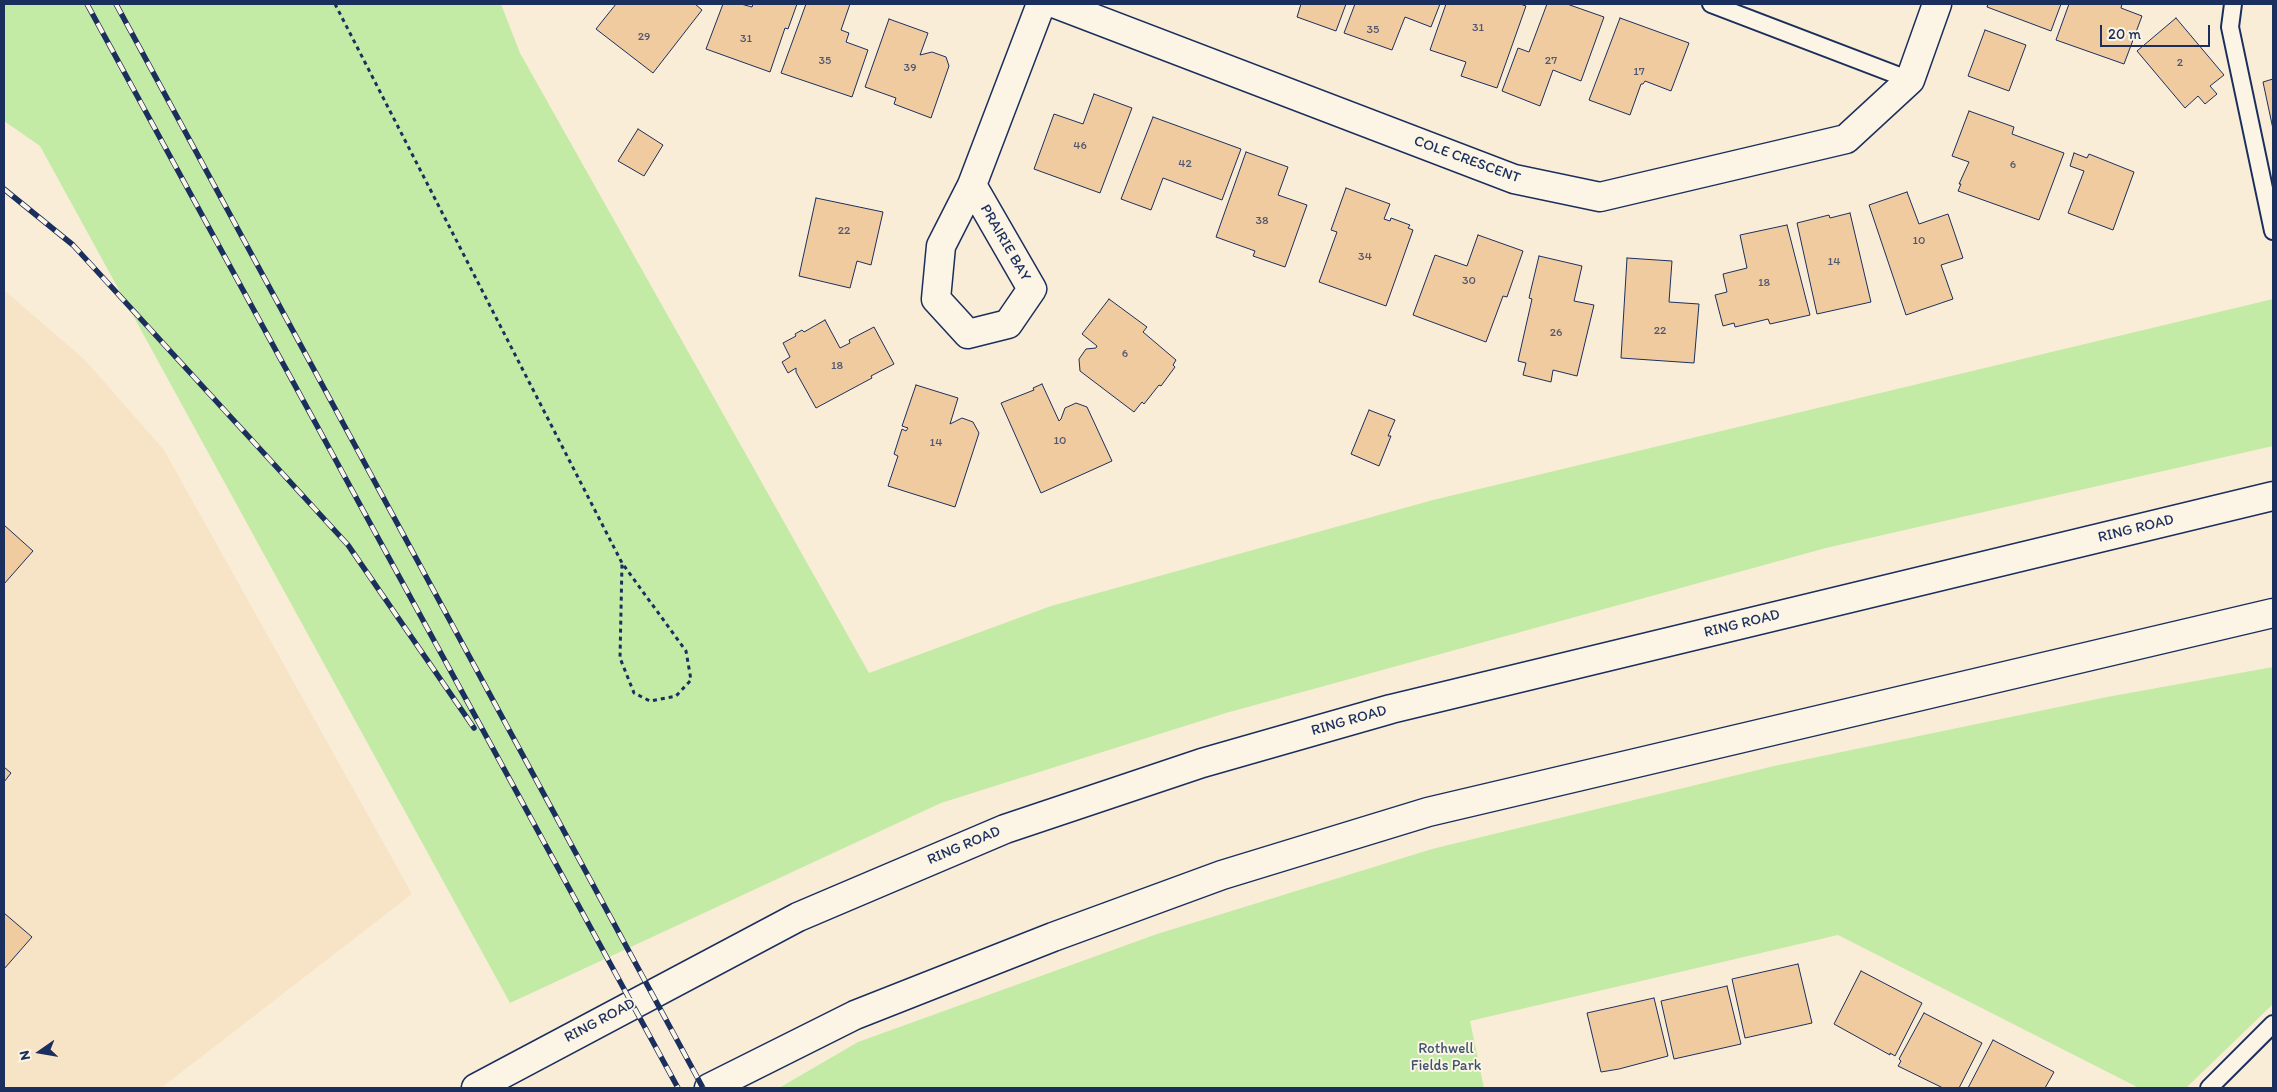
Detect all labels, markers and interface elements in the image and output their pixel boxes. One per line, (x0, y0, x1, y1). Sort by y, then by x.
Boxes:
scale bar (2102, 15, 2212, 47)
house number: 31 (1472, 21, 1484, 35)
house number: 35 (1367, 23, 1379, 37)
text: 20 m (2108, 25, 2141, 43)
house number: 29 (638, 30, 650, 44)
house number: 31 (740, 32, 752, 46)
house number: 35 (819, 54, 831, 68)
house number: 27 (1545, 54, 1557, 68)
house number: 2 (2177, 56, 2183, 70)
house number: 39 (904, 61, 916, 75)
house number: 17 (1633, 65, 1645, 79)
street label: COLE CRESCENT (1411, 132, 1523, 188)
house number: 46 (1073, 139, 1087, 153)
house number: 42 (1178, 157, 1192, 171)
house number: 6 (2010, 158, 2016, 172)
street label: PRAIRIE BAY (976, 201, 1034, 285)
house number: 38 (1255, 214, 1269, 228)
house number: 22 (838, 224, 850, 238)
house number: 10 (1913, 234, 1925, 248)
house number: 34 (1358, 250, 1372, 264)
house number: 14 (1828, 255, 1840, 269)
house number: 30 (1462, 274, 1476, 288)
house number: 18 (1758, 276, 1770, 290)
house number: 22 (1654, 324, 1666, 338)
house number: 26 (1550, 326, 1562, 340)
house number: 6 (1122, 347, 1128, 361)
house number: 18 (831, 359, 843, 373)
house number: 10 (1054, 434, 1066, 448)
house number: 14 (930, 436, 942, 450)
street label: RING ROAD (2096, 511, 2176, 547)
street label: RING ROAD (1702, 606, 1782, 642)
street label: RING ROAD (1309, 702, 1389, 740)
street label: RING ROAD (925, 823, 1003, 869)
street label: RING ROAD (562, 995, 638, 1047)
north arrow (15, 1027, 65, 1077)
park label: Rothwell Fields Park (1411, 1040, 1481, 1075)
text: N (16, 1049, 34, 1062)

